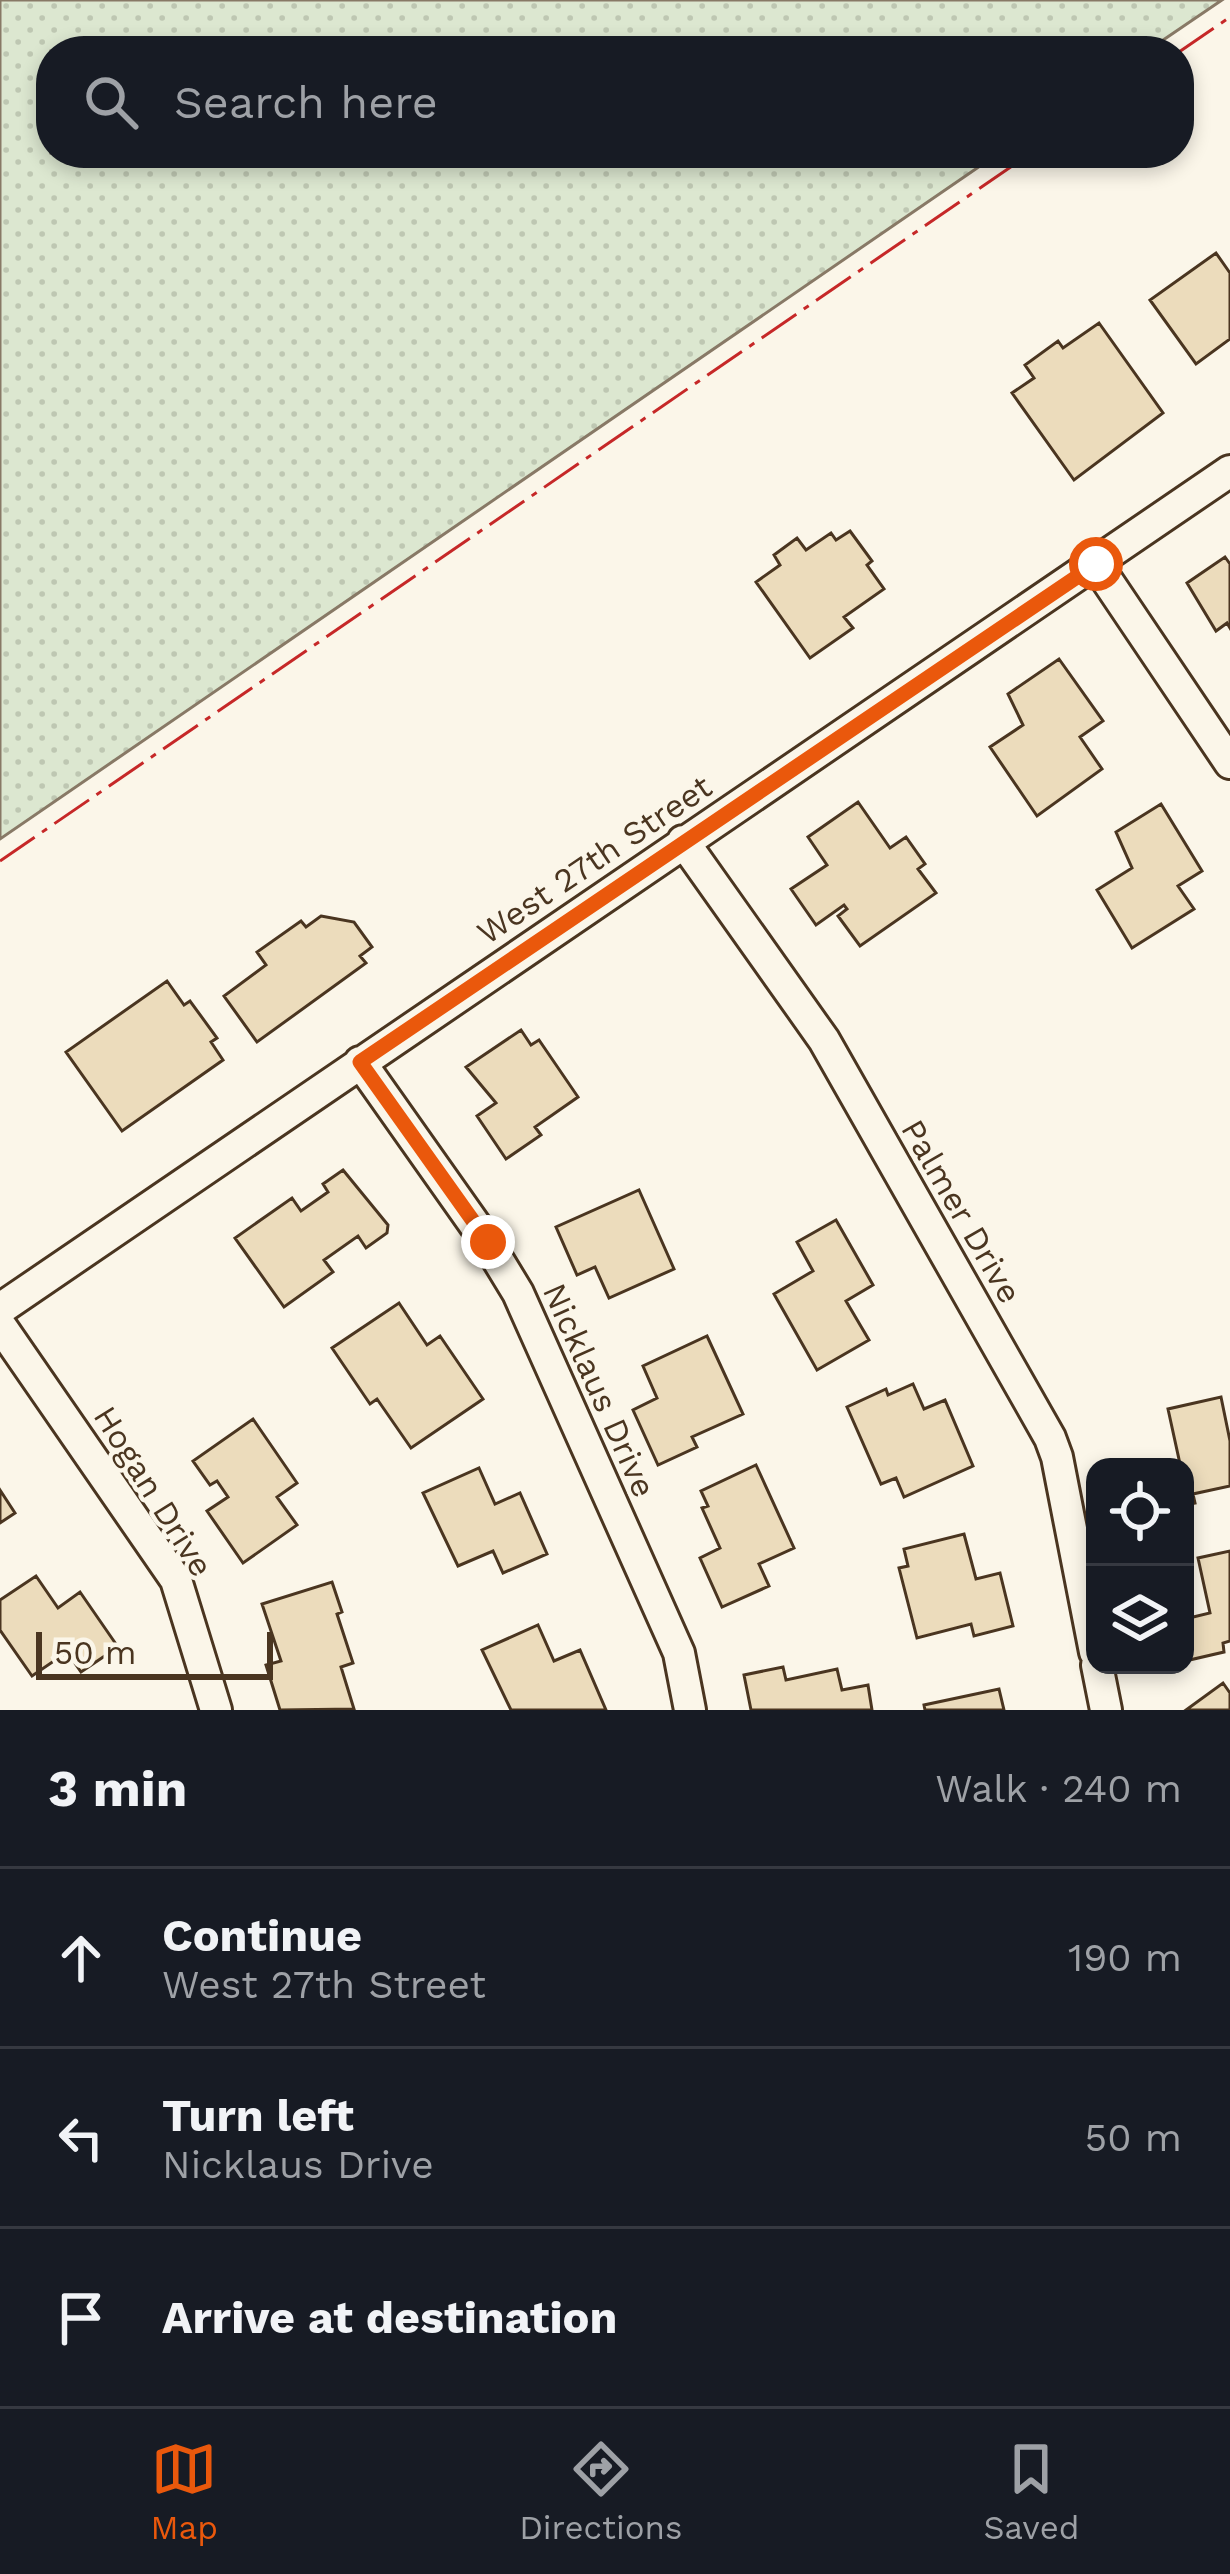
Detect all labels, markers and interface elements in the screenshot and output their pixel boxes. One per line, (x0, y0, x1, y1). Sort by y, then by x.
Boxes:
search box (36, 36, 1194, 168)
icon: search (78, 69, 144, 135)
text: Search here (174, 76, 438, 129)
route start (1069, 537, 1123, 591)
street label: West 27th Street (470, 767, 719, 952)
street label: Palmer Drive (893, 1113, 1030, 1310)
route end (461, 1215, 515, 1269)
street label: Nicklaus Drive (535, 1277, 664, 1503)
street label: Hogan Drive (86, 1399, 221, 1584)
map controls (1086, 1458, 1194, 1674)
button: locate (1086, 1458, 1194, 1566)
button: layers (1086, 1566, 1194, 1674)
scale bar (36, 1626, 273, 1679)
text: 50 m (54, 1633, 136, 1672)
text: 3 min (48, 1759, 187, 1818)
text: Walk · 240 m (935, 1766, 1182, 1811)
text: Continue (162, 1909, 362, 1962)
icon: ahead (48, 1925, 114, 1991)
text: 190 m (1068, 1935, 1182, 1980)
text: West 27th Street (162, 1962, 486, 2007)
text: Turn left (162, 2089, 354, 2142)
icon: left (48, 2105, 114, 2171)
text: 50 m (1085, 2115, 1182, 2160)
text: Nicklaus Drive (162, 2142, 434, 2187)
icon: arrive (48, 2285, 114, 2351)
text: Arrive at destination (162, 2291, 617, 2344)
tab: Map (151, 2436, 218, 2547)
tab: Directions (519, 2436, 682, 2547)
tab: Saved (984, 2436, 1079, 2547)

